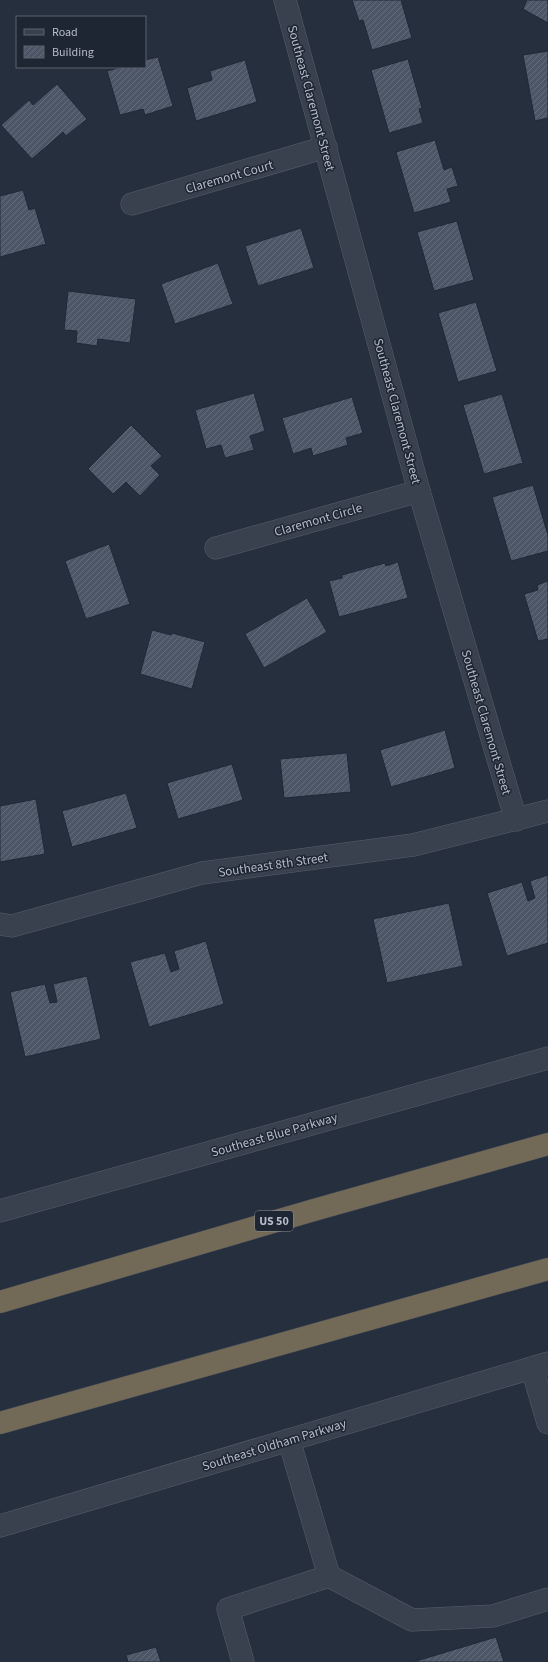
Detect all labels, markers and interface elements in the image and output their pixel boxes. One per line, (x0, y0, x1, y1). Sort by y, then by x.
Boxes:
legend (16, 16, 146, 68)
street label: Southeast Claremont Street (283, 23, 339, 174)
text: Road (52, 24, 78, 41)
text: Building (52, 44, 94, 61)
street label: Claremont Court (183, 156, 276, 198)
street label: Southeast Claremont Street (369, 336, 425, 487)
street label: Claremont Circle (272, 499, 364, 541)
street label: Southeast Claremont Street (457, 648, 516, 797)
street label: Southeast 8th Street (217, 848, 330, 882)
street label: Southeast Blue Parkway (209, 1108, 340, 1162)
road number: US 50 (255, 1211, 293, 1231)
street label: Southeast Oldham Parkway (200, 1414, 349, 1475)

